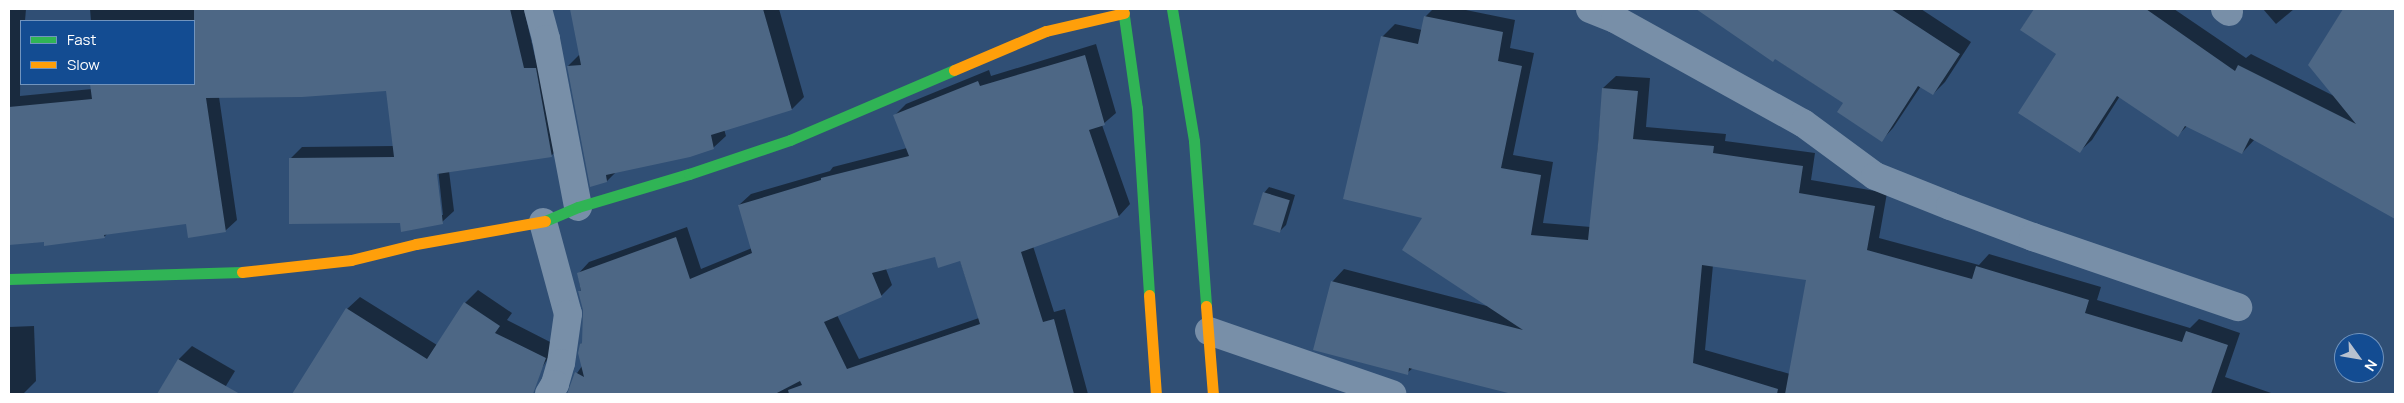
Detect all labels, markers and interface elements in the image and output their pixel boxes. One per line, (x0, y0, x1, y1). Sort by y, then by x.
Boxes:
legend (20, 20, 195, 85)
text: Fast (67, 29, 96, 50)
text: Slow (67, 54, 100, 75)
north arrow (2334, 333, 2384, 383)
text: N (2361, 356, 2382, 375)

